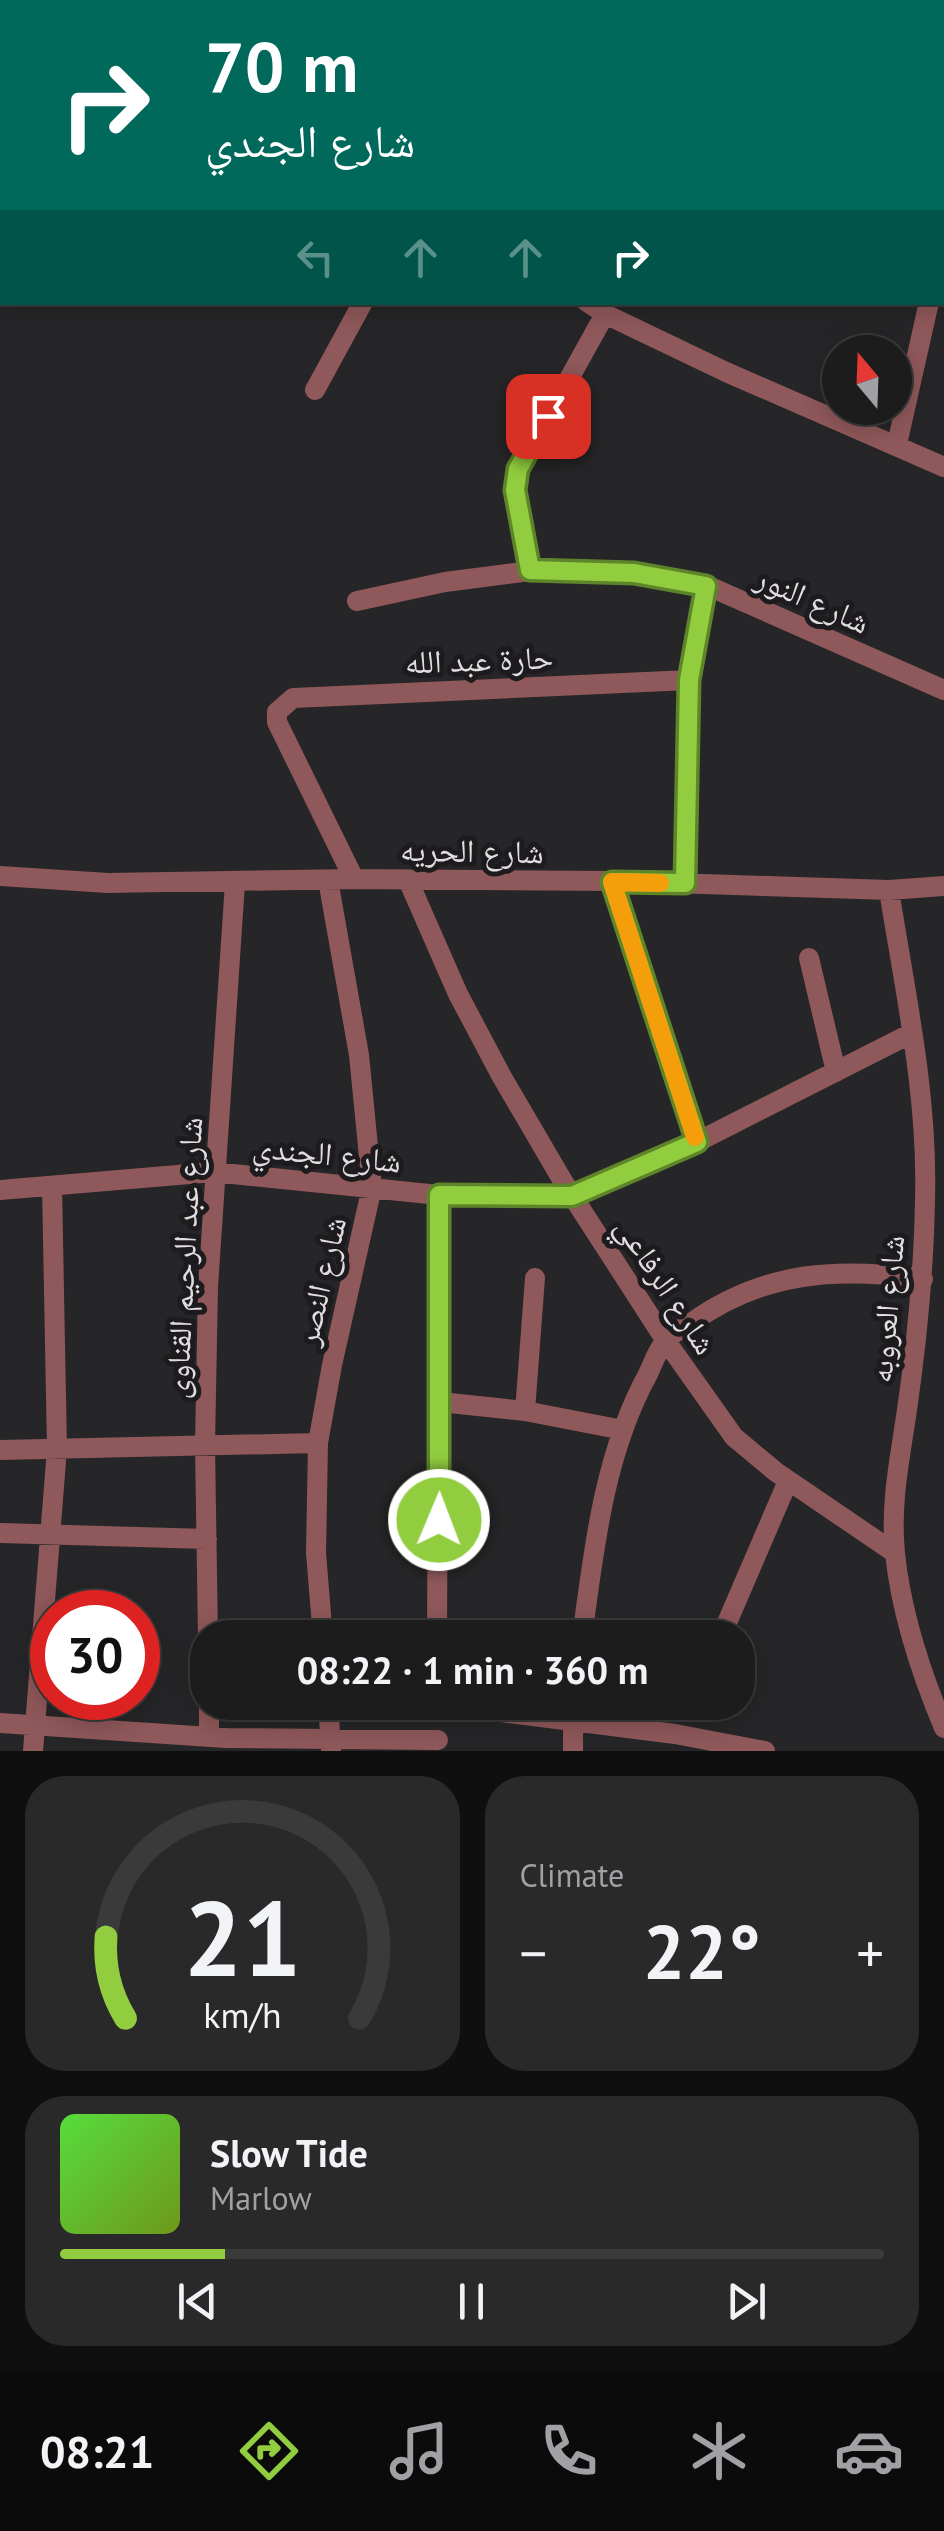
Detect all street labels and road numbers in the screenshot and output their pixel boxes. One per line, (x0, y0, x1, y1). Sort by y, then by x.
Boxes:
street label: شارع النور (749, 555, 877, 643)
street label: حارة عبد الله (404, 635, 554, 683)
street label: شارع الحريه (400, 828, 544, 872)
street label: شارع عبد الرحيم القناوى (155, 1116, 212, 1400)
street label: شارع الجندي (250, 1124, 403, 1187)
street label: شارع الرفاعي (602, 1208, 727, 1365)
street label: شارع النصر (285, 1212, 355, 1350)
street label: شارع العروبه (859, 1233, 913, 1385)

